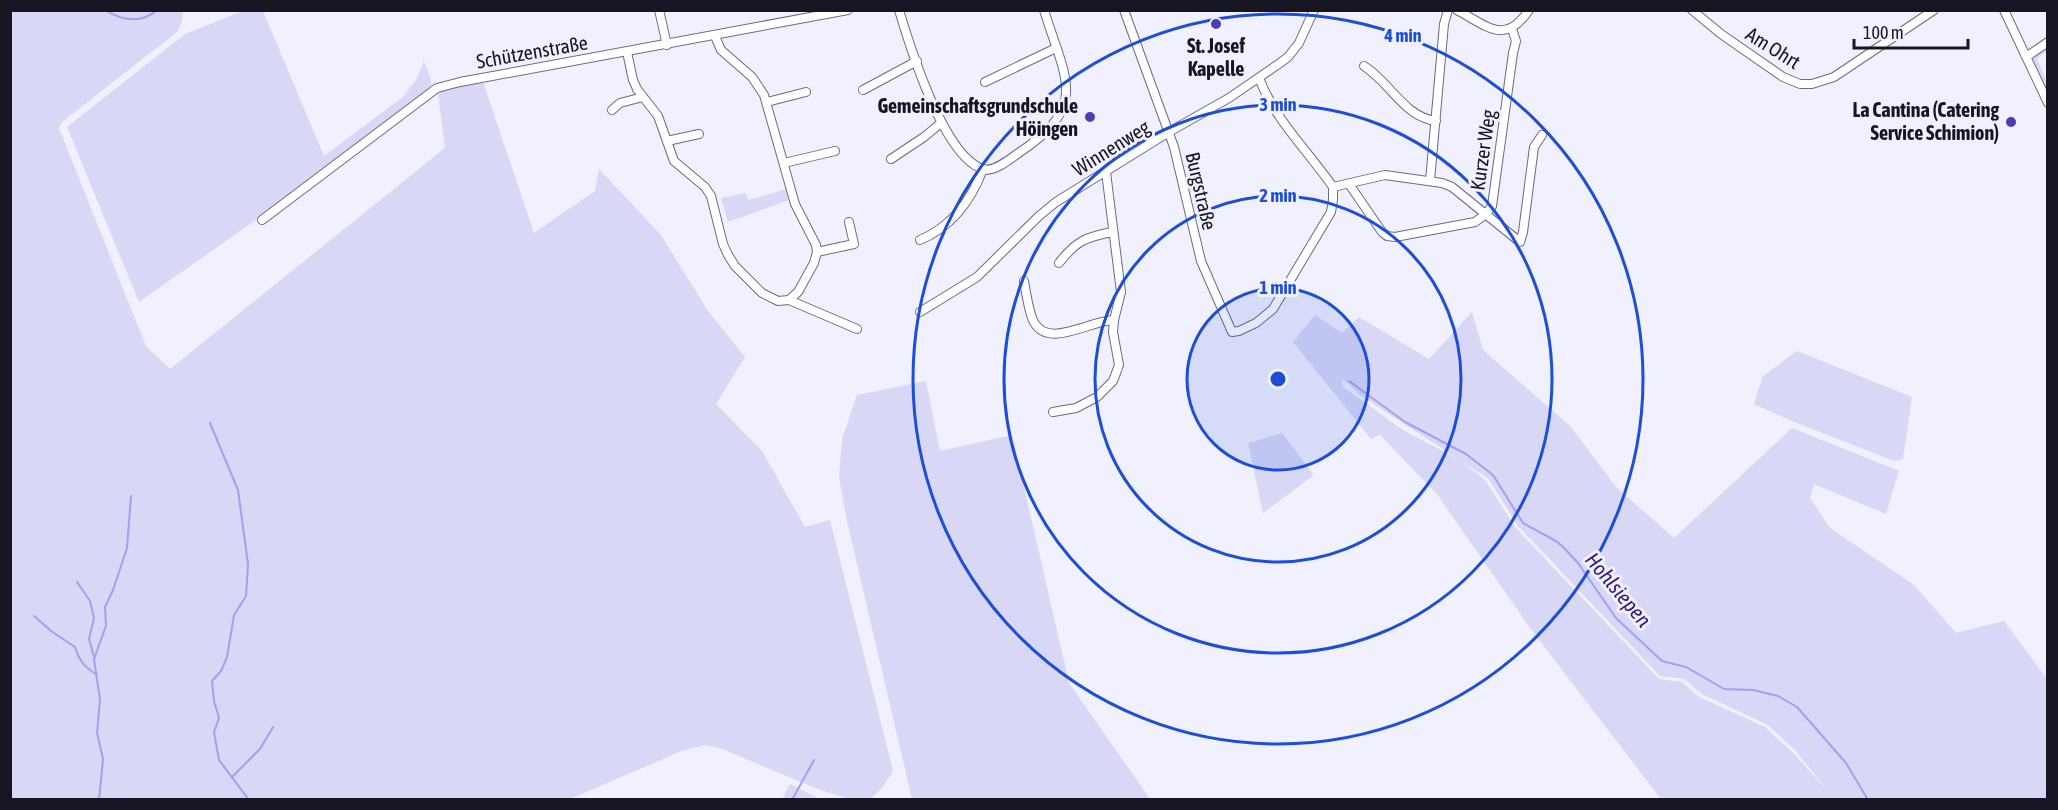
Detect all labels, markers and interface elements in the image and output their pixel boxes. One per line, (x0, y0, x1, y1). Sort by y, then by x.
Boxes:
scale bar (1854, 12, 1968, 50)
marker: St. Josef Kapelle (1209, 17, 1223, 31)
street label: Am Ohrt (1742, 22, 1805, 73)
text: 100 m (1863, 22, 1904, 43)
text: 4 min (1384, 25, 1422, 46)
street label: Schützenstraße (474, 30, 589, 73)
place label: St. Josef Kapelle (1187, 34, 1245, 80)
place label: Gemeinschaftsgrundschule Höingen (877, 94, 1078, 140)
text: 3 min (1260, 94, 1297, 115)
place label: La Cantina (Catering Service Schimion) (1853, 98, 1999, 144)
street label: Kurzer Weg (1465, 108, 1500, 192)
marker: Gemeinschaftsgrundschule Höingen (1083, 110, 1097, 124)
street label: Winnenweg (1068, 115, 1154, 180)
marker: La Cantina (Catering Service Schimion) (2004, 115, 2018, 129)
street label: Burgstraße (1181, 150, 1222, 232)
text: 2 min (1260, 185, 1297, 206)
text: 1 min (1260, 277, 1297, 298)
centre of rings (1268, 369, 1288, 389)
water label: Hohlsiepen (1581, 547, 1657, 631)

